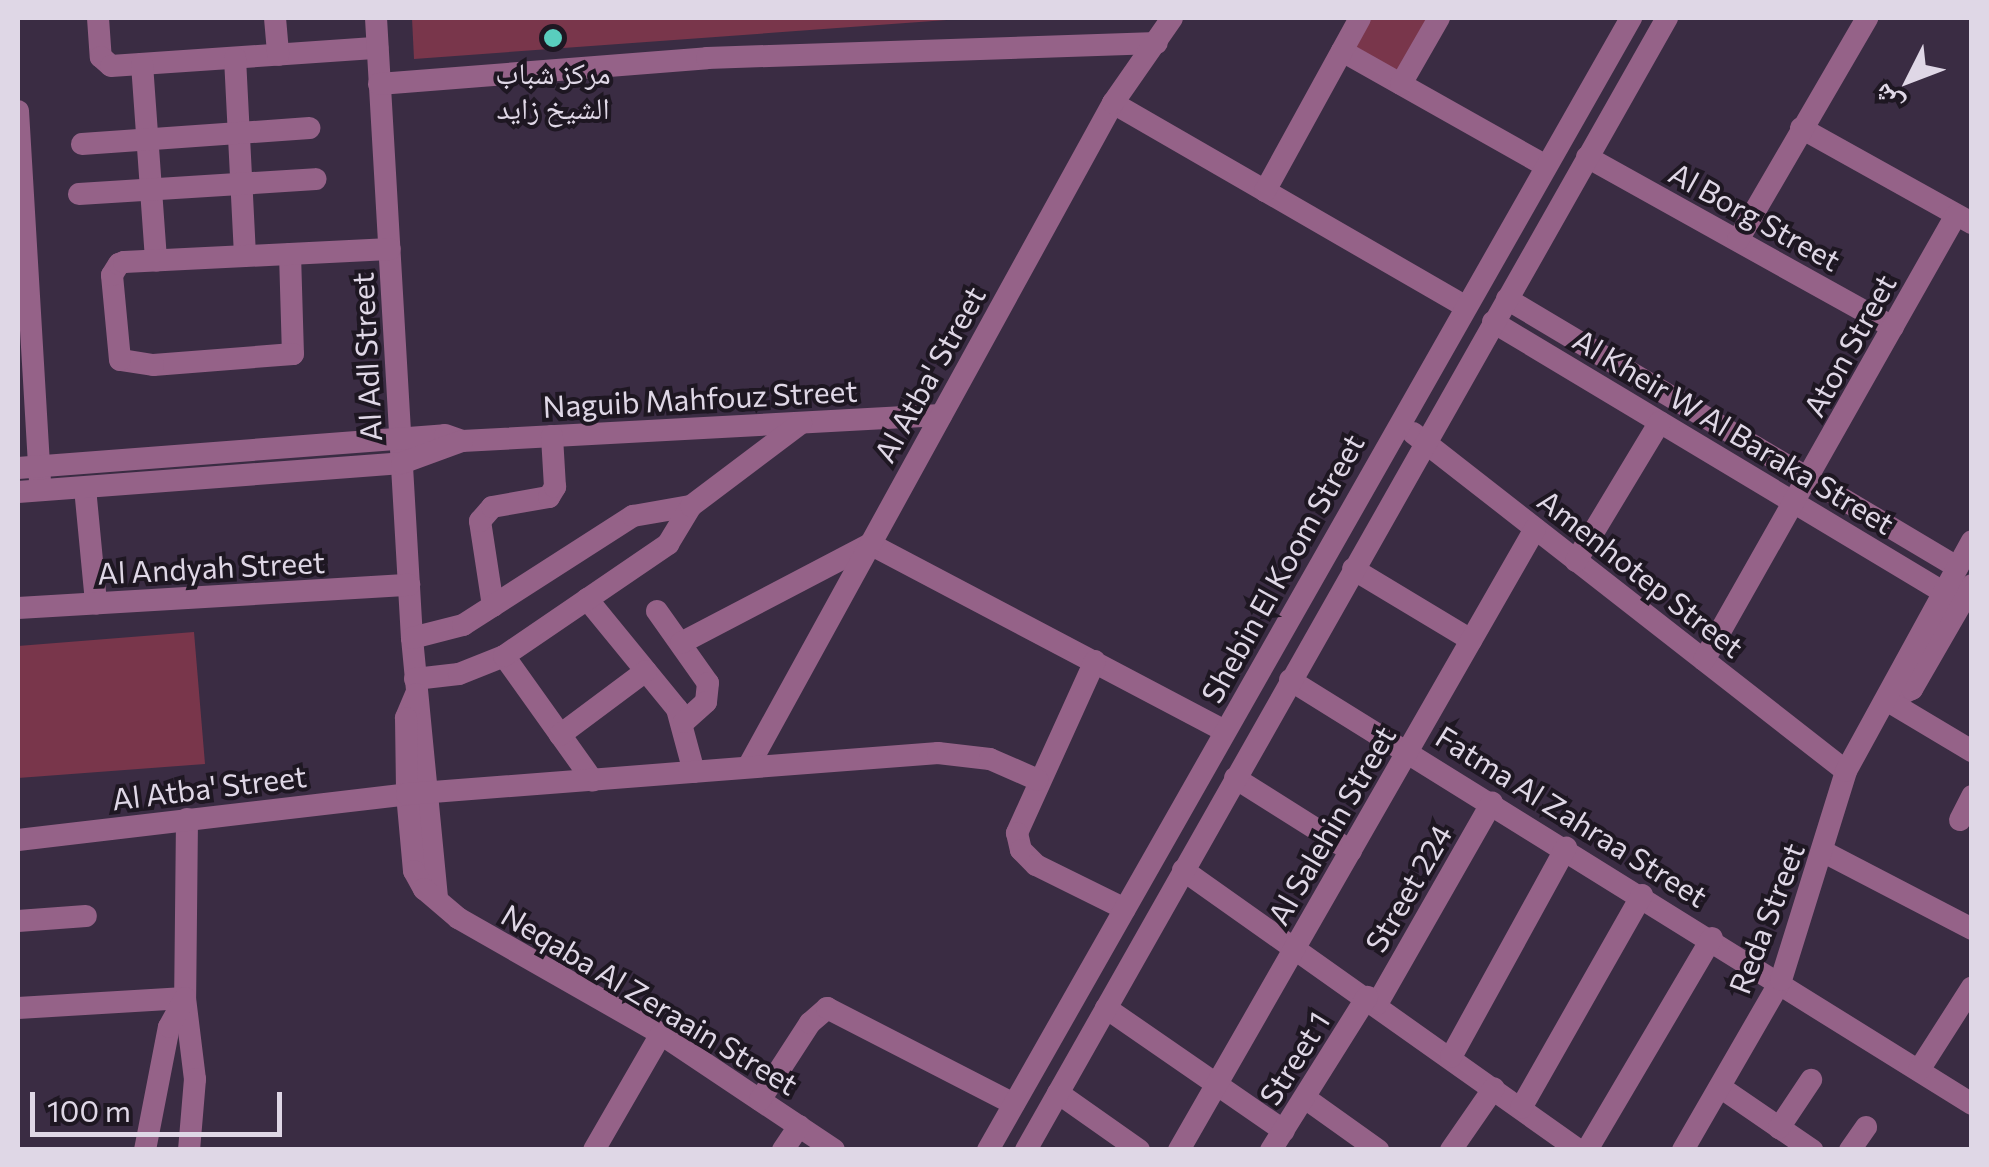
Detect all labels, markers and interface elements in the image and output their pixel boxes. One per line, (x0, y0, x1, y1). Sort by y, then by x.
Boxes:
marker: مركز شباب الشيخ زايد (542, 27, 564, 49)
north arrow (1859, 30, 1959, 130)
place label: مركز شباب الشيخ زايد (495, 54, 611, 124)
text: ش (1864, 78, 1909, 122)
street label: Al Borg Street (1663, 154, 1847, 278)
street label: Aton Street (1795, 268, 1903, 422)
street label: Al Adl Street (344, 271, 388, 443)
street label: Al Atba' Street (866, 280, 992, 468)
street label: Al Kheir W Al Baraka Street (1567, 321, 1901, 541)
street label: Naguib Mahfouz Street (542, 372, 858, 424)
street label: Shebin El Koom Street (1193, 427, 1371, 709)
street label: Amenhotep Street (1531, 482, 1751, 664)
street label: Al Andyah Street (96, 543, 326, 591)
street label: Fatma Al Zahraa Street (1430, 718, 1714, 914)
street label: Al Salehin Street (1260, 719, 1402, 931)
street label: Al Atba' Street (110, 757, 308, 817)
street label: Street 224 (1357, 818, 1459, 958)
street label: Reda Street (1721, 838, 1811, 998)
street label: Neqaba Al Zeraain Street (495, 896, 805, 1102)
street label: Street 1 (1251, 1005, 1337, 1111)
scale bar (35, 1072, 288, 1134)
text: 100 m (47, 1091, 131, 1128)

